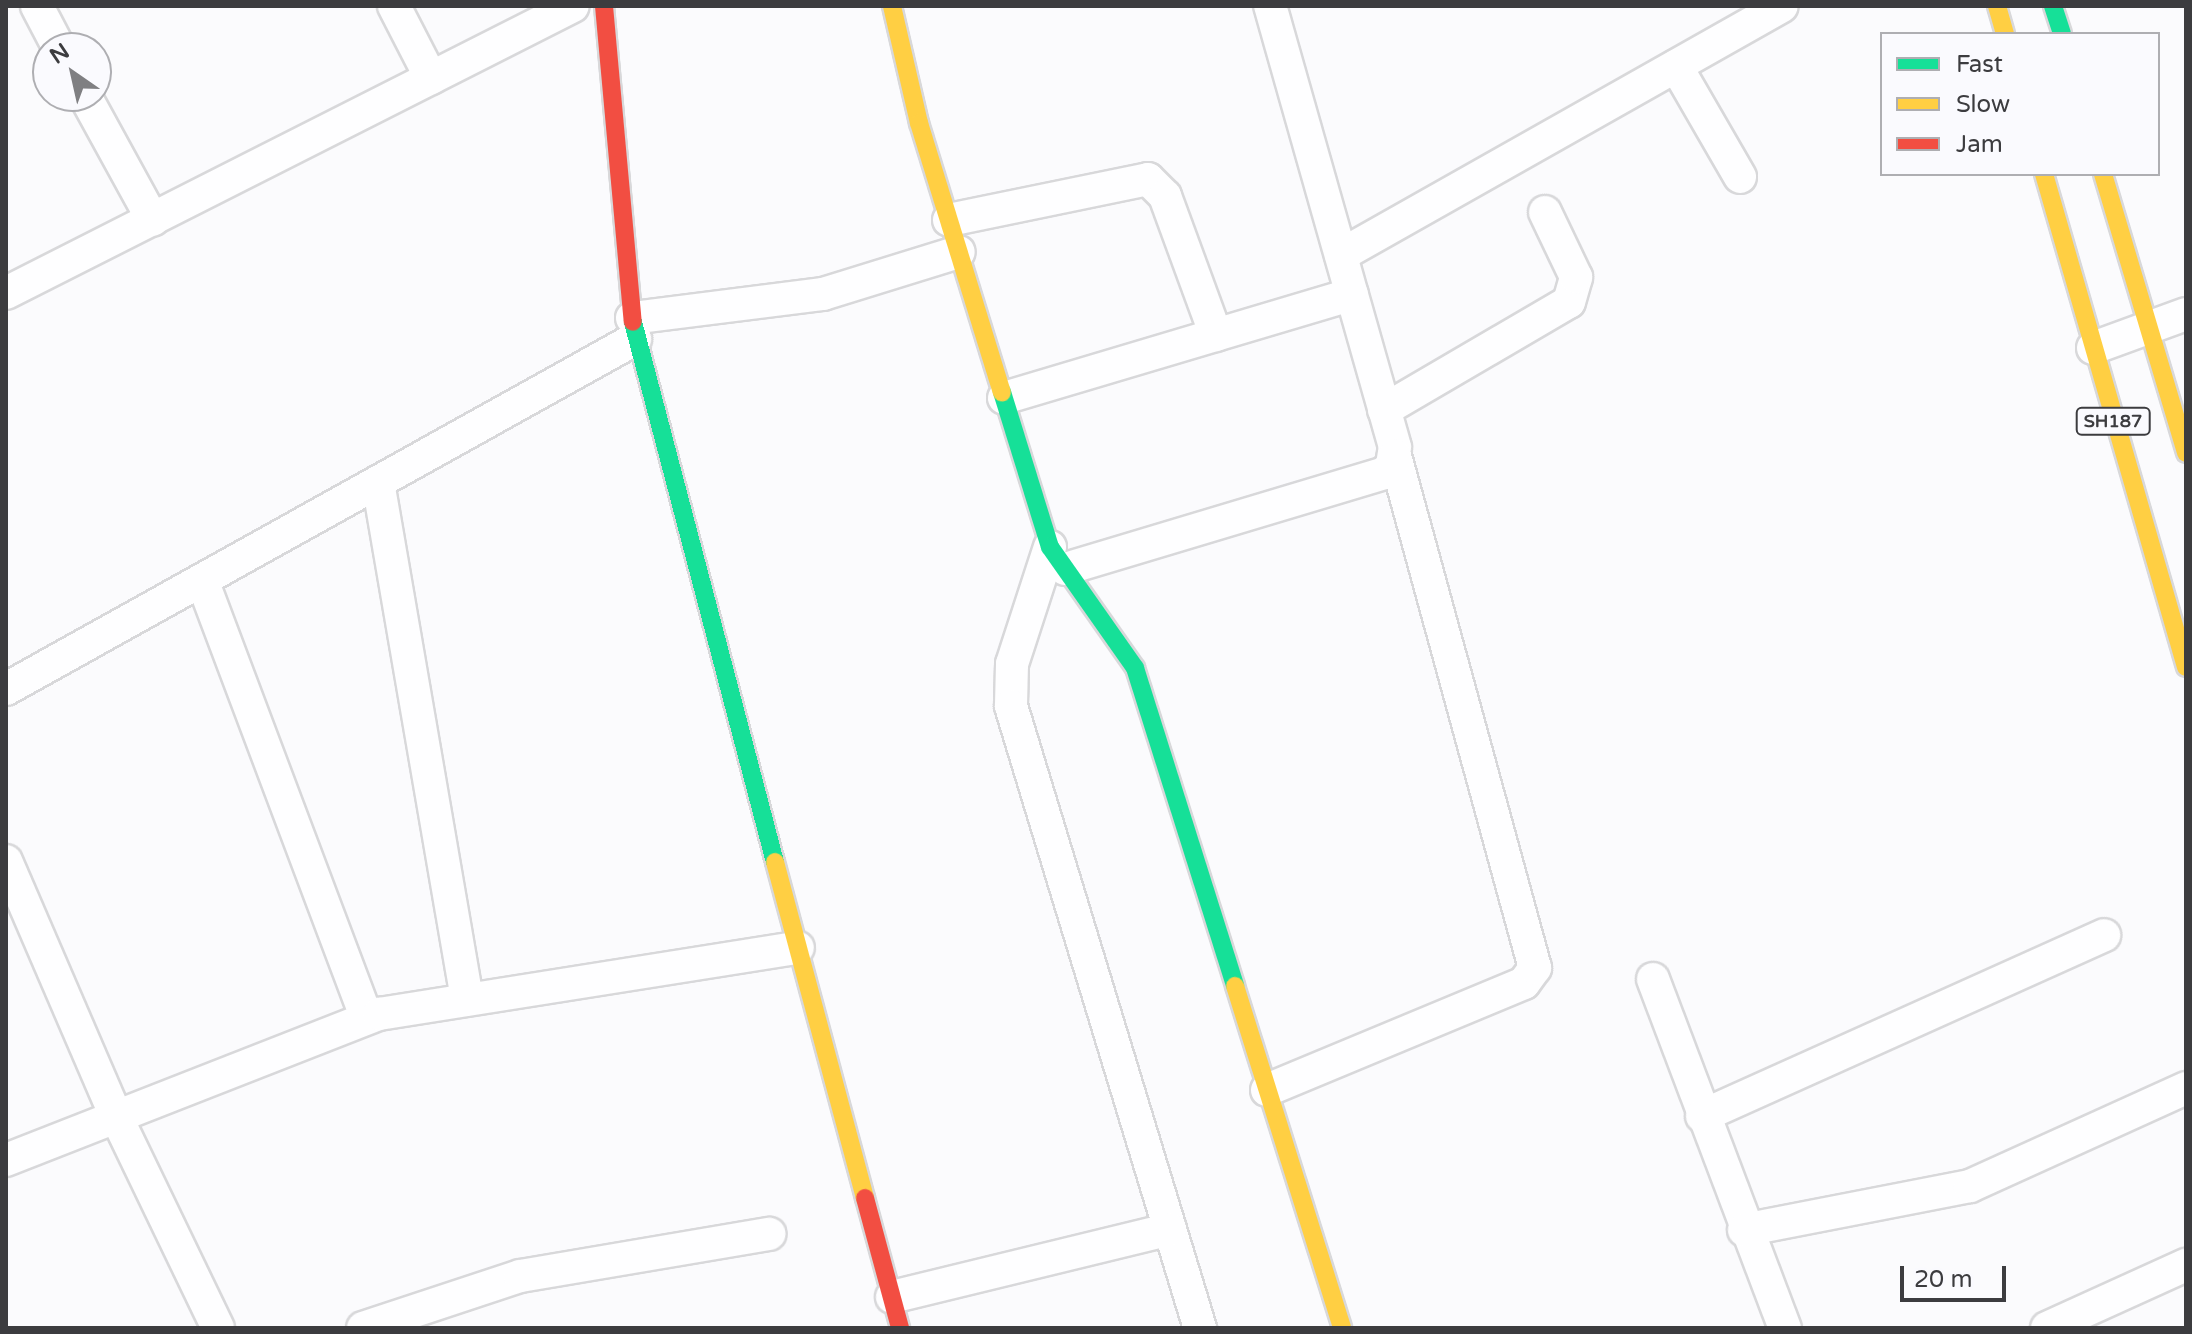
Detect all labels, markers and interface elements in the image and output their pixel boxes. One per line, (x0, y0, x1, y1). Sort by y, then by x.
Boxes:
north arrow (32, 32, 112, 112)
legend (1880, 32, 2160, 176)
text: N (45, 38, 74, 69)
text: Fast (1956, 50, 2003, 79)
text: Slow (1956, 90, 2010, 119)
text: Jam (1956, 130, 2003, 159)
road number: SH187 (2075, 407, 2151, 435)
scale bar (1904, 1250, 2010, 1300)
text: 20 m (1914, 1265, 1972, 1294)

